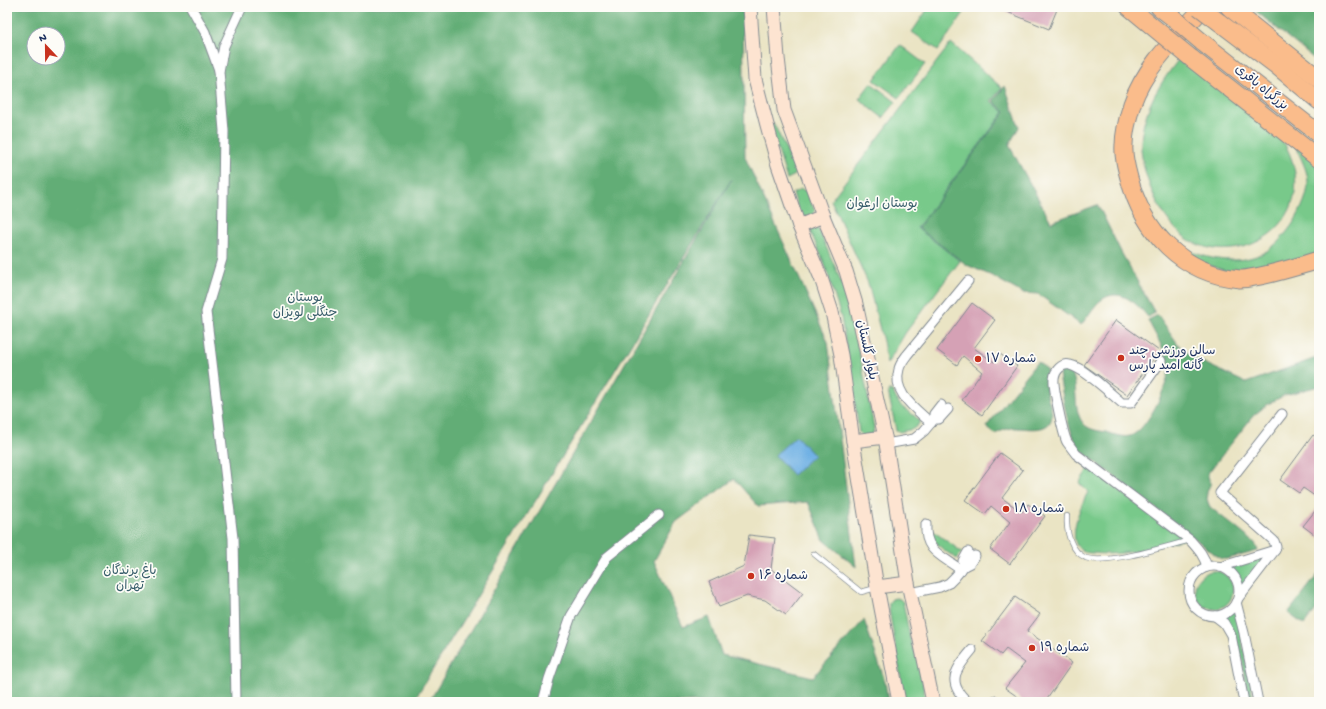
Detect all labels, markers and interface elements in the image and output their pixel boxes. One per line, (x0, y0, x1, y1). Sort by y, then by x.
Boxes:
north arrow (26, 26, 66, 66)
text: N (37, 32, 49, 45)
street label: بزرگراه باقری (1231, 60, 1292, 114)
park label: بوستان ارغوان (846, 197, 918, 212)
park label: بوستان جنگلی لویزان (273, 291, 337, 321)
street label: بلوار گلستان (852, 318, 882, 382)
place label: سالن ورزشی چند گانه امید پارس (1129, 344, 1216, 374)
place label: شماره ۱۷ (986, 352, 1036, 367)
marker: سالن ورزشی چند گانه امید پارس (1116, 353, 1126, 363)
marker: شماره ۱۷ (973, 354, 983, 364)
place label: شماره ۱۸ (1014, 502, 1064, 517)
marker: شماره ۱۸ (1001, 504, 1011, 514)
park label: باغ پرندگان تهران (103, 562, 157, 594)
place label: شماره ۱۶ (759, 568, 808, 584)
marker: شماره ۱۶ (746, 571, 756, 581)
place label: شماره ۱۹ (1040, 640, 1089, 656)
marker: شماره ۱۹ (1027, 643, 1037, 653)

